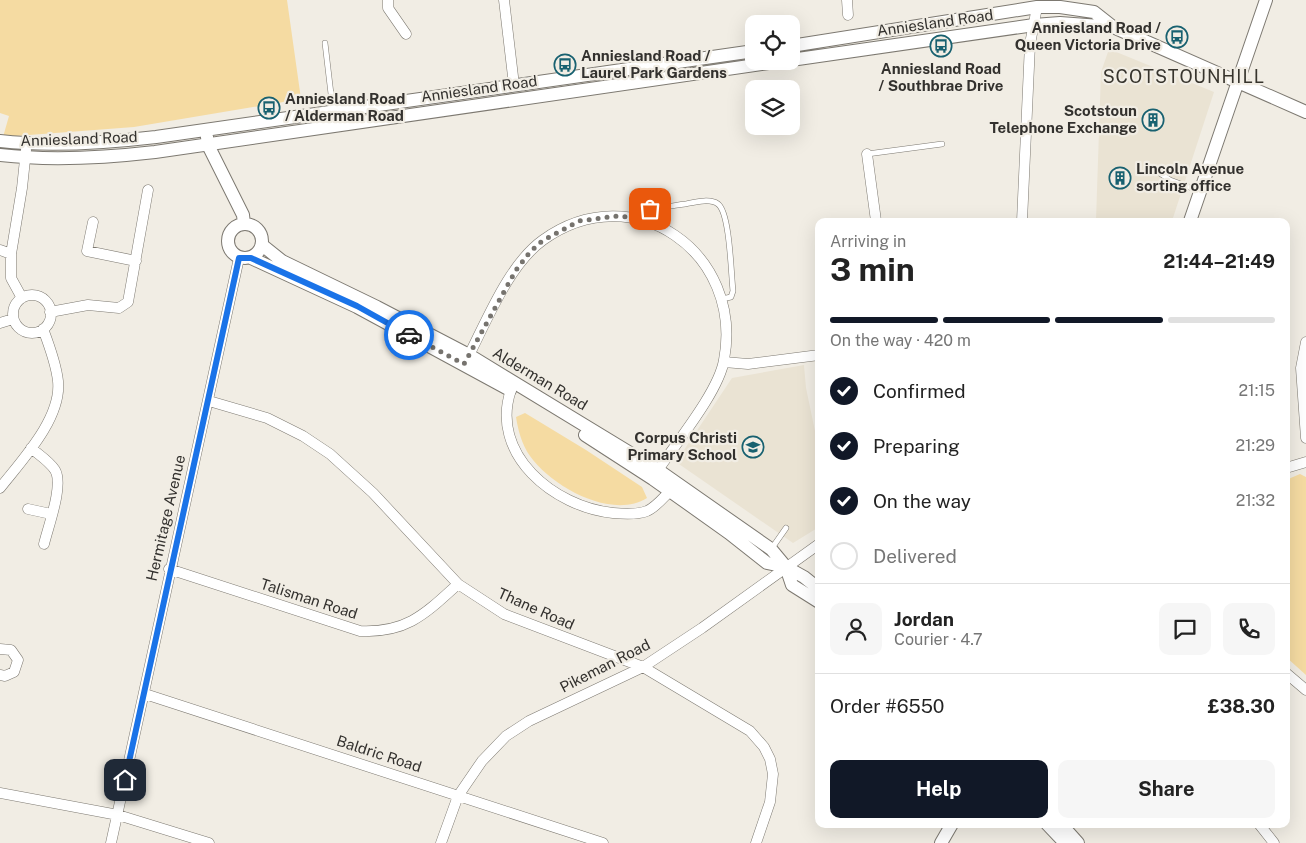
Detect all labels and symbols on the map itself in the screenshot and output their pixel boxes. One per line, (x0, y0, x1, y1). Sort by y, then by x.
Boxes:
street label: Anniesland Road (876, 6, 994, 39)
place label: Anniesland Road / Queen Victoria Drive (1015, 19, 1161, 53)
bus stop icon: Anniesland Road / Queen Victoria Drive (1165, 25, 1189, 49)
bus stop icon: Anniesland Road / Southbrae Drive (929, 34, 953, 58)
place label: Anniesland Road / Laurel Park Gardens (581, 47, 727, 81)
bus stop icon: Anniesland Road / Laurel Park Gardens (553, 53, 577, 77)
place label: Anniesland Road / Southbrae Drive (879, 60, 1003, 94)
district label: SCOTSTOUNHILL (1103, 66, 1265, 87)
street label: Anniesland Road (420, 72, 538, 105)
place label: Anniesland Road / Alderman Road (285, 90, 405, 124)
bus stop icon: Anniesland Road / Alderman Road (257, 96, 281, 120)
place label: Scotstoun Telephone Exchange (990, 102, 1137, 136)
building icon: Scotstoun Telephone Exchange (1141, 108, 1165, 132)
street label: Anniesland Road (20, 128, 138, 149)
place label: Lincoln Avenue sorting office (1136, 160, 1244, 194)
building icon: Lincoln Avenue sorting office (1108, 166, 1132, 190)
pin (629, 188, 671, 230)
courier (384, 310, 434, 360)
street label: Alderman Road (490, 344, 591, 413)
place label: Corpus Christi Primary School (627, 429, 737, 463)
school or university icon: Corpus Christi Primary School (741, 435, 765, 459)
street label: Hermitage Avenue (143, 453, 188, 583)
street label: Talisman Road (258, 575, 360, 622)
street label: Thane Road (495, 584, 577, 633)
street label: Pikeman Road (557, 636, 653, 696)
street label: Baldric Road (335, 732, 424, 775)
pin (104, 759, 146, 801)

